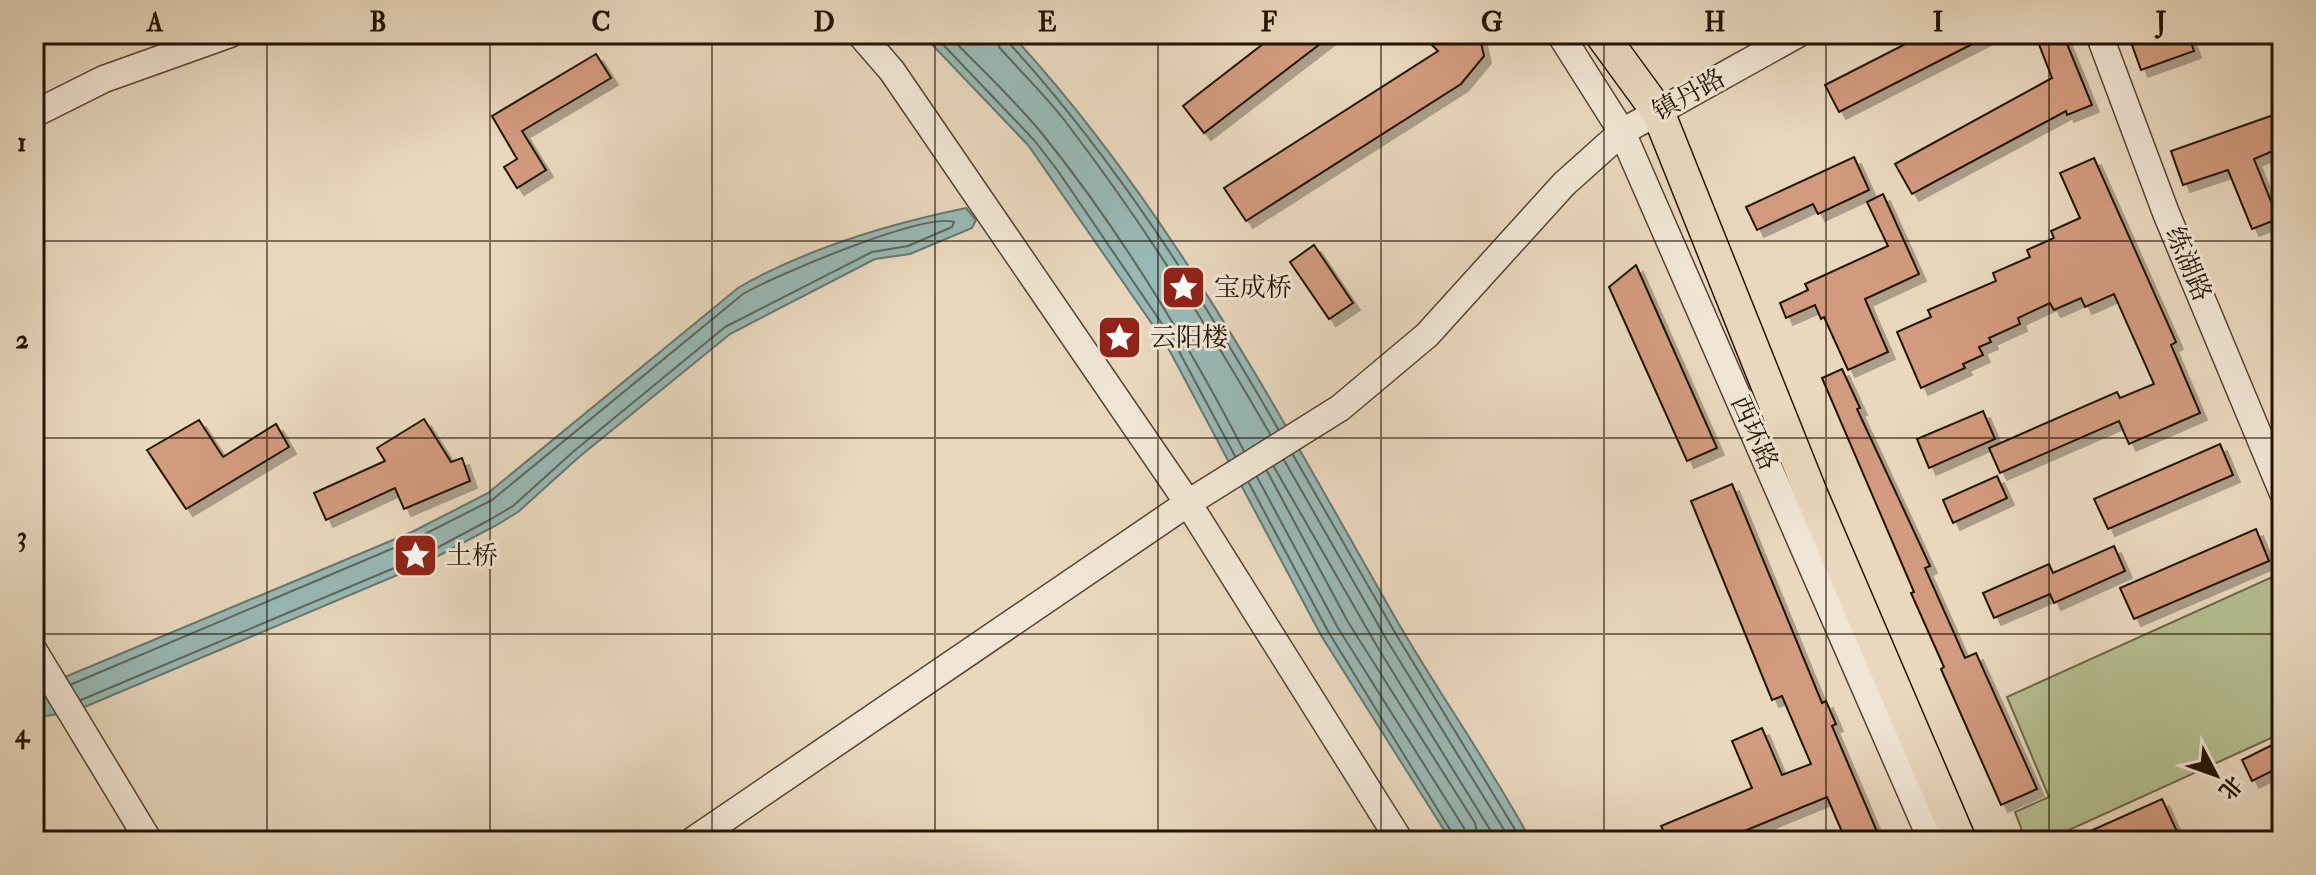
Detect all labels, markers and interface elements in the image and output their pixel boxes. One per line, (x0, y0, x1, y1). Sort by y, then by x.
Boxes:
text: A (146, 7, 164, 39)
text: B (369, 7, 387, 39)
text: C (591, 7, 611, 39)
text: D (813, 7, 835, 39)
text: E (1038, 7, 1057, 39)
text: F (1261, 7, 1278, 39)
text: G (1481, 7, 1503, 39)
text: H (1704, 7, 1726, 39)
text: I (1933, 7, 1943, 39)
text: J (2154, 7, 2167, 39)
street label: 镇丹路 (1647, 62, 1731, 128)
text: 1 (17, 127, 27, 159)
street label: 练湖路 (2158, 222, 2218, 306)
place icon: 宝成桥 (1159, 264, 1207, 312)
place label: 宝成桥 (1214, 272, 1292, 304)
place icon: 云阳楼 (1095, 314, 1143, 362)
place label: 云阳楼 (1150, 322, 1228, 354)
text: 2 (15, 324, 29, 356)
street label: 西环路 (1724, 391, 1784, 475)
text: 3 (17, 521, 27, 553)
place icon: 土桥 (391, 532, 439, 580)
place label: 土桥 (446, 540, 498, 572)
text: 4 (14, 718, 31, 750)
north arrow (2176, 735, 2256, 815)
text: 北 (2213, 770, 2248, 805)

